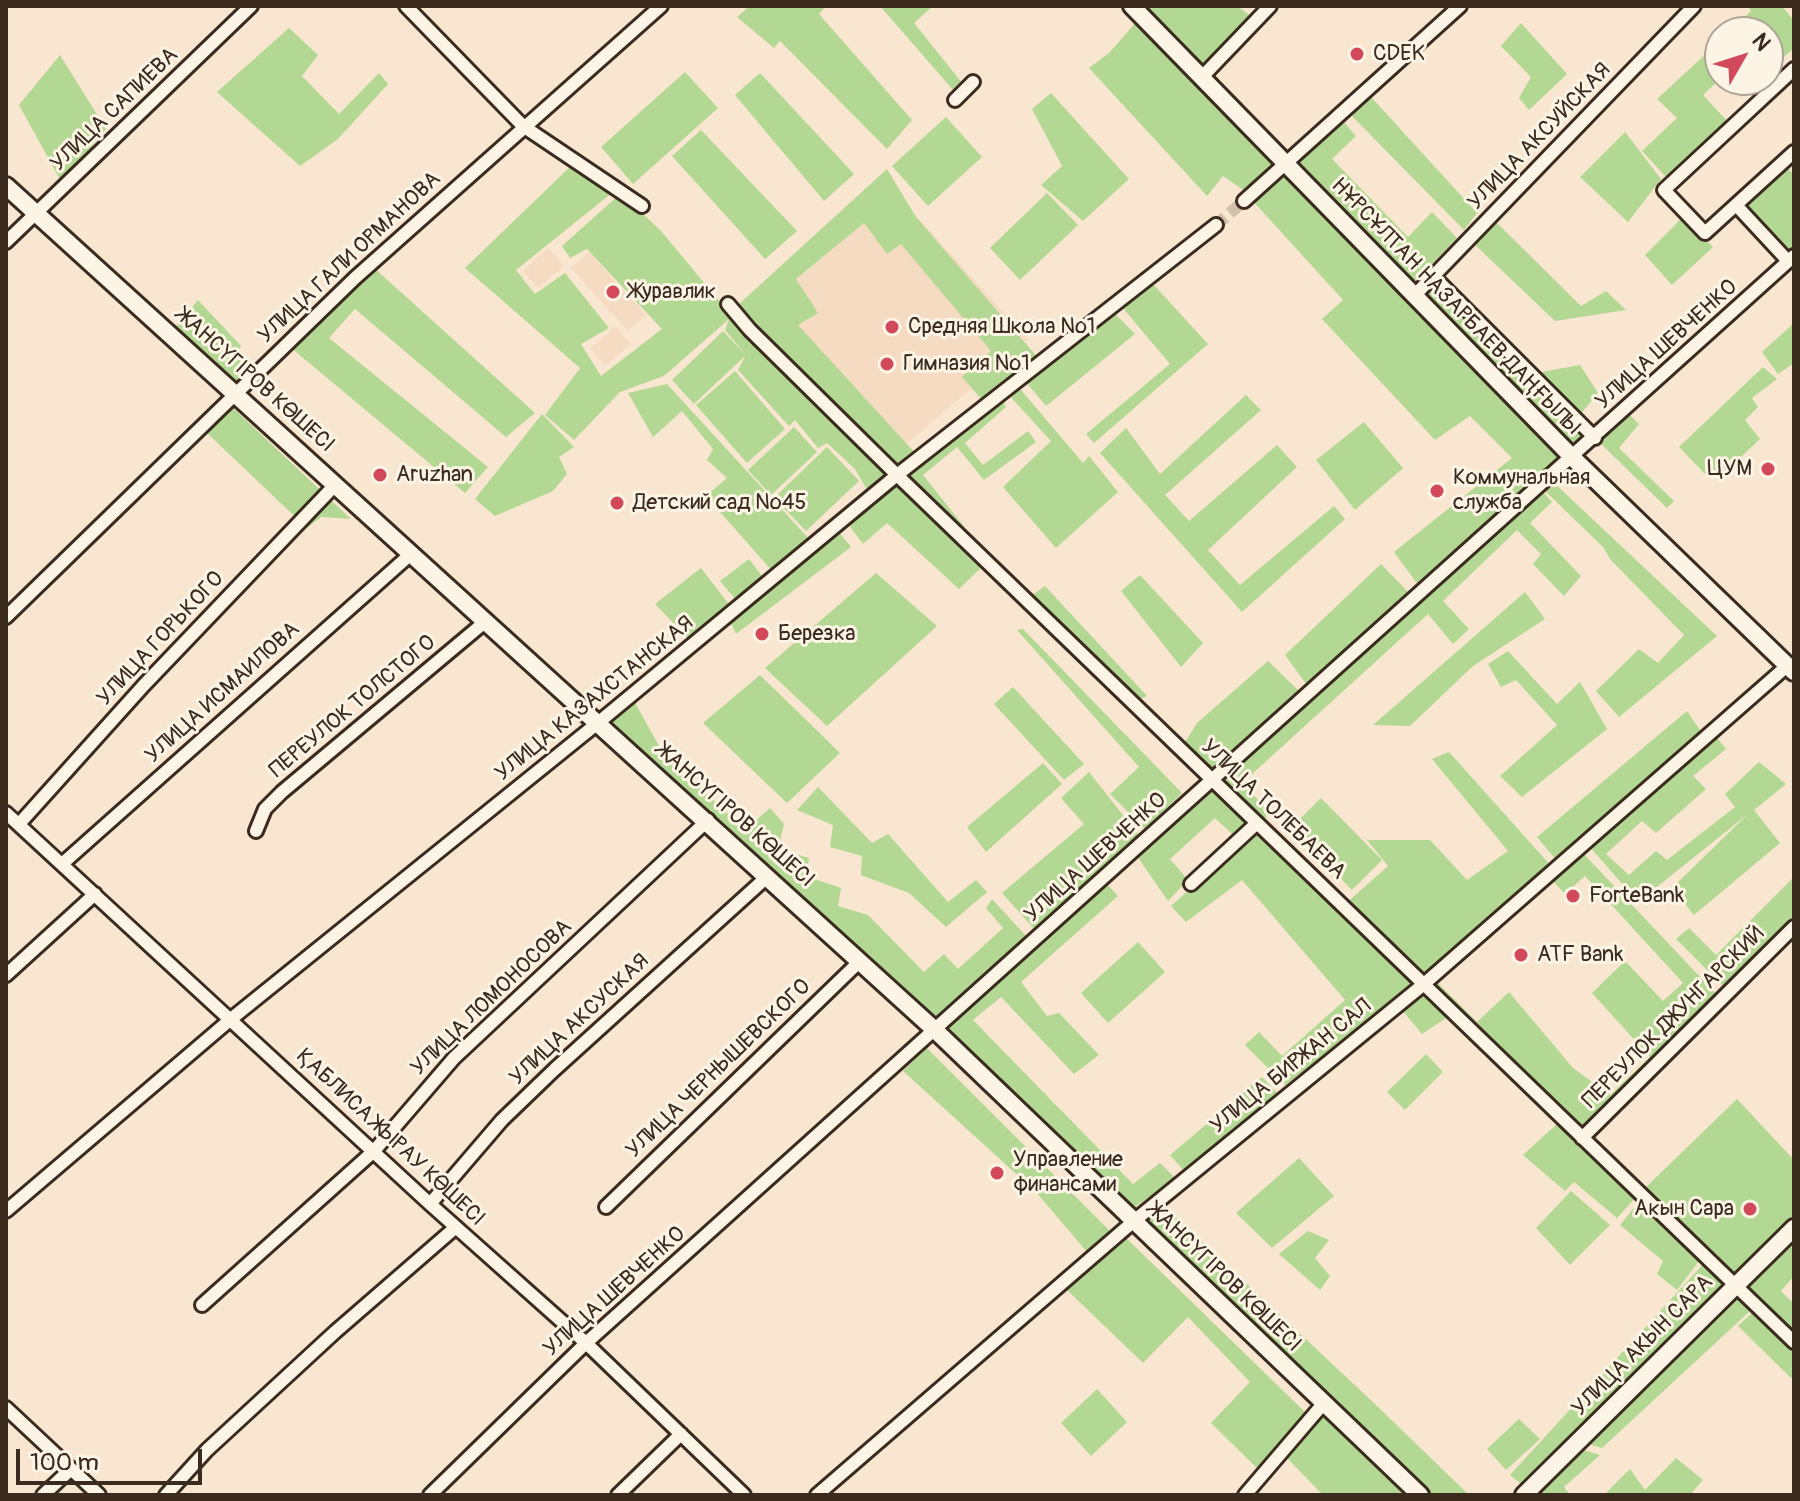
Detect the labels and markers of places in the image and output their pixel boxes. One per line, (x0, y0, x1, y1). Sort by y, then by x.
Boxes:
place label: CDEK (1373, 41, 1425, 67)
marker: CDEK (1348, 45, 1366, 63)
place label: Журавлик (629, 279, 716, 305)
marker: Журавлик (604, 283, 622, 301)
place label: Средняя Школа №1 (908, 314, 1095, 340)
marker: Средняя Школа №1 (883, 318, 901, 336)
place label: Гимназия №1 (903, 351, 1030, 377)
marker: Гимназия №1 (878, 355, 896, 373)
place label: ЦУМ (1707, 456, 1752, 482)
marker: ЦУМ (1759, 460, 1777, 478)
place label: Aruzhan (396, 462, 473, 488)
place label: Коммунальная служба (1453, 465, 1590, 516)
marker: Aruzhan (371, 466, 389, 484)
marker: Коммунальная служба (1428, 482, 1446, 500)
place label: Детский сад №45 (633, 490, 806, 516)
marker: Детский сад №45 (608, 494, 626, 512)
place label: Березка (778, 621, 855, 647)
marker: Березка (753, 625, 771, 643)
place label: ForteBank (1589, 883, 1684, 909)
marker: ForteBank (1564, 887, 1582, 905)
place label: ATF Bank (1537, 942, 1623, 968)
marker: ATF Bank (1512, 946, 1530, 964)
place label: Управление финансами (1013, 1147, 1123, 1198)
marker: Управление финансами (988, 1164, 1006, 1182)
place label: Акын Сара (1634, 1196, 1734, 1222)
marker: Акын Сара (1741, 1200, 1759, 1218)

